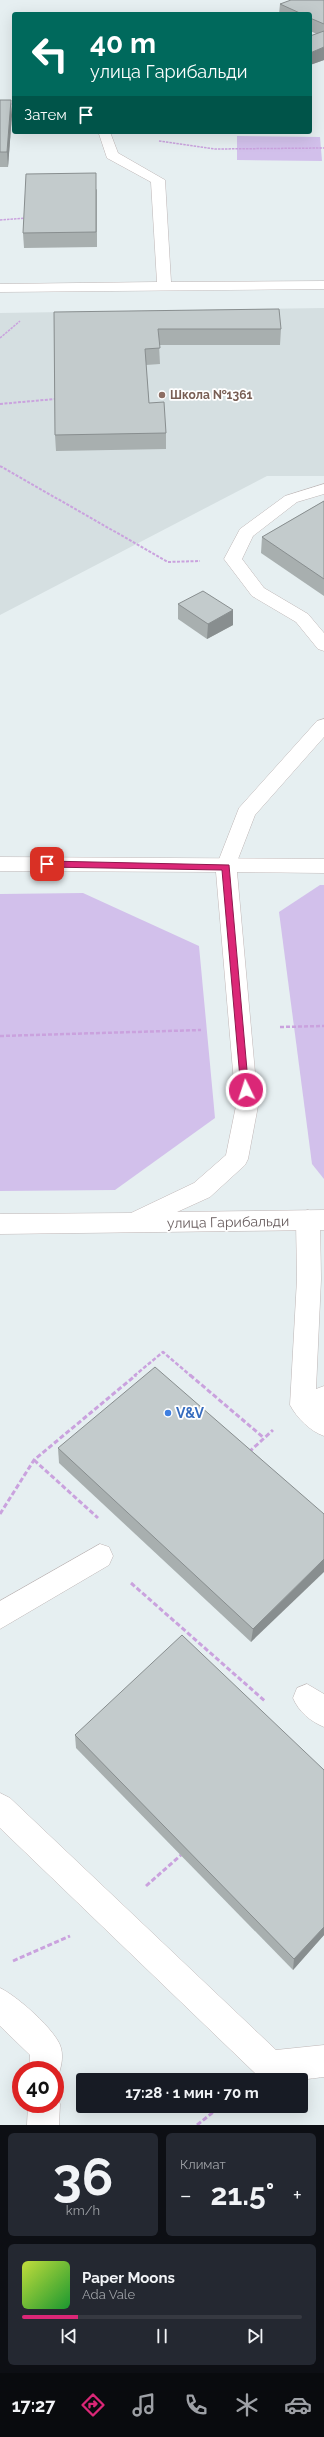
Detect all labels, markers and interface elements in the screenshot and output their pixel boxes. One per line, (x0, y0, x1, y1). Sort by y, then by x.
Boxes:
text: 40 m (90, 27, 156, 60)
icon: left (24, 28, 76, 80)
text: улица Гарибальди (90, 61, 247, 82)
icon: arrive (75, 104, 97, 126)
text: Затем (24, 106, 67, 124)
place label: Школа №1361 (170, 388, 252, 402)
marker: Школа №1361 (157, 390, 167, 400)
pin (30, 847, 64, 881)
icon: arrive (36, 853, 58, 875)
position arrow (225, 1069, 267, 1111)
street label: улица Гарибальди (167, 1213, 289, 1231)
place label: V&V (176, 1405, 204, 1421)
marker: V&V (163, 1408, 173, 1418)
speed limit sign: 40 (12, 2061, 64, 2113)
text: 17:28 · 1 мин · 70 m (125, 2084, 259, 2102)
text: 36 (53, 2146, 113, 2207)
text: Климат (180, 2157, 226, 2172)
text: 21.5° (211, 2177, 274, 2212)
text: − (180, 2182, 192, 2208)
text: + (293, 2182, 302, 2208)
text: km/h (66, 2203, 100, 2218)
text: Paper Moons (82, 2269, 175, 2287)
text: Ada Vale (82, 2287, 135, 2302)
icon: previous (58, 2325, 80, 2347)
icon: pause (151, 2325, 173, 2347)
icon: next (244, 2325, 266, 2347)
icon: directions (79, 2391, 107, 2419)
icon: music (130, 2391, 158, 2419)
icon: phone (182, 2391, 210, 2419)
icon: climate (233, 2391, 261, 2419)
icon: car (284, 2391, 312, 2419)
text: 17:27 (12, 2395, 55, 2416)

